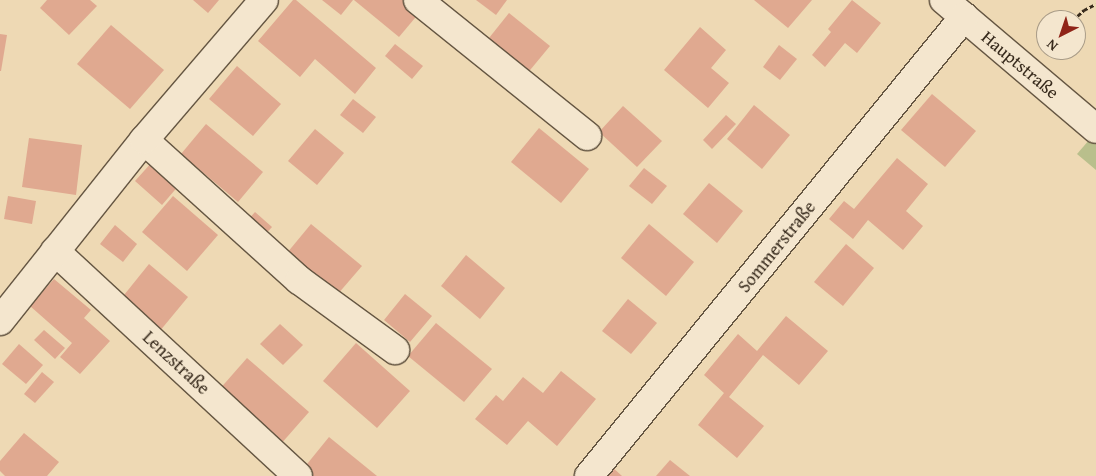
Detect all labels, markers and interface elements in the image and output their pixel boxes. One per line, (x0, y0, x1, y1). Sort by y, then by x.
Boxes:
north arrow (1036, 10, 1086, 60)
street label: Hauptstraße (977, 26, 1063, 104)
text: N (1042, 35, 1062, 56)
street label: Sommerstraße (734, 197, 820, 297)
street label: Lenzstraße (138, 327, 214, 399)

